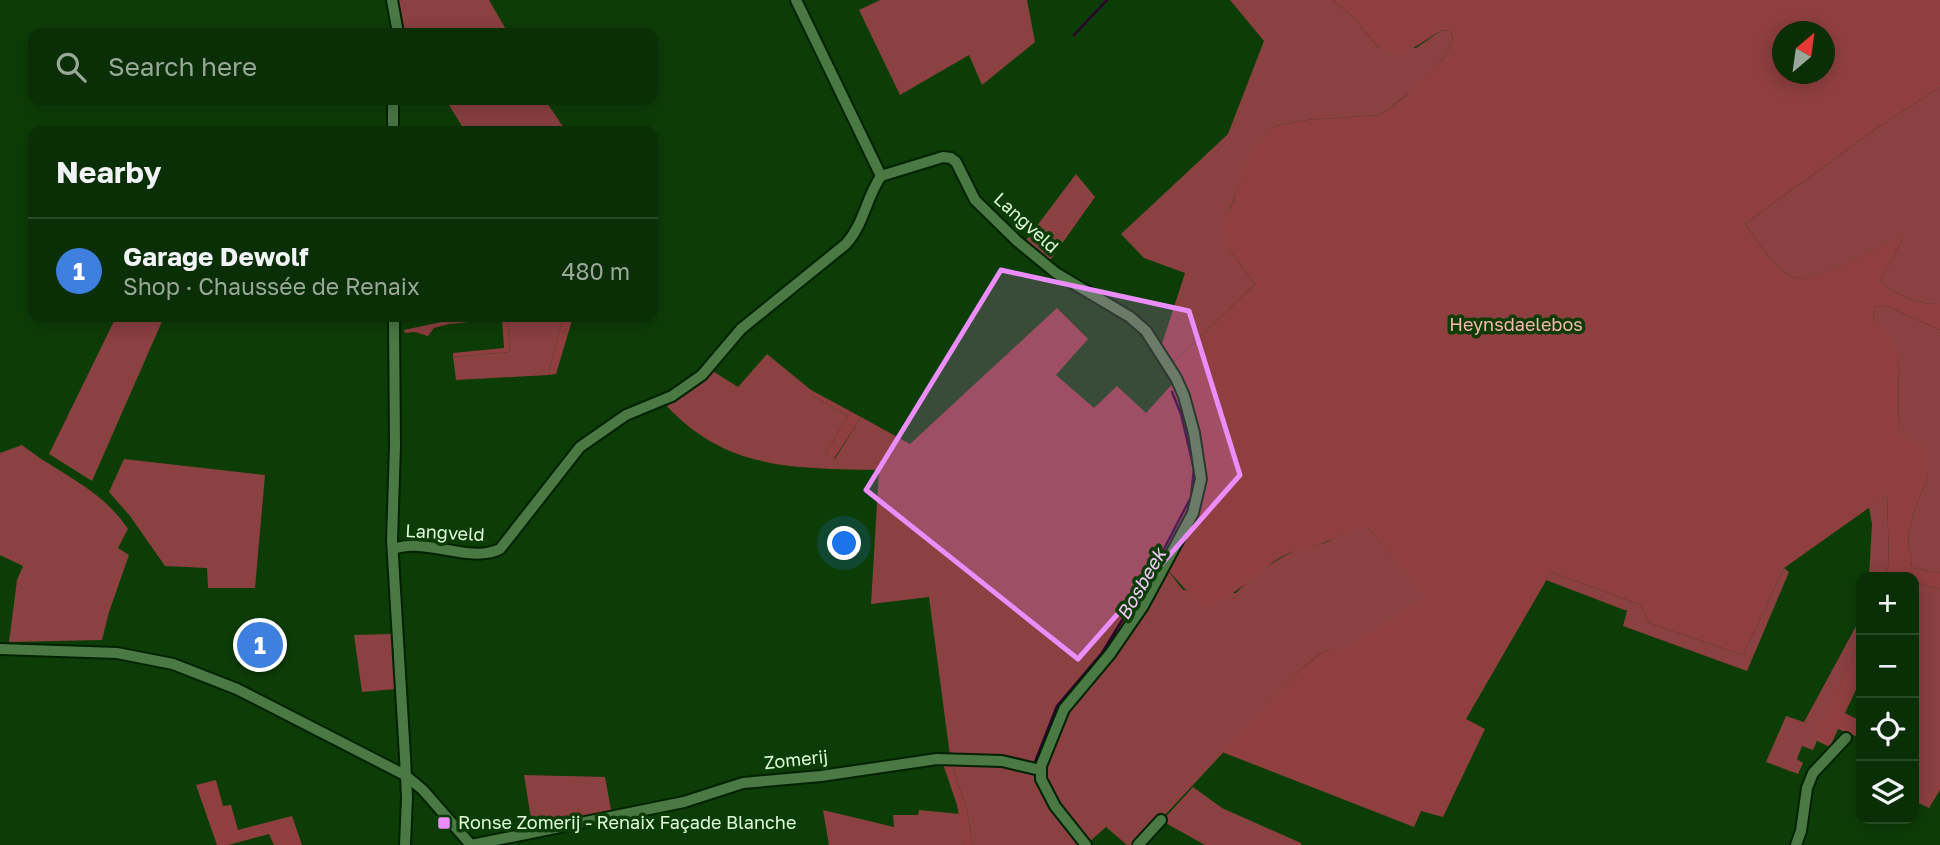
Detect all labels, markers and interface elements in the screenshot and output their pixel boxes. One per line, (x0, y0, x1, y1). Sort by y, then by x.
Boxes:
north arrow (1772, 21, 1835, 84)
search box (28, 28, 658, 105)
icon: search (52, 48, 90, 86)
text: Search here (108, 51, 257, 82)
text: Nearby (56, 154, 161, 190)
street label: Langveld (990, 187, 1064, 257)
text: Garage Dewolf (123, 241, 308, 272)
text: 1 (73, 257, 85, 285)
text: 480 m (562, 257, 630, 285)
text: Shop · Chaussée de Renaix (123, 272, 420, 300)
park label: Heynsdaelebos (1449, 313, 1583, 335)
street label: Langveld (405, 519, 485, 545)
your location (827, 526, 861, 560)
water label: Bosbeek (1111, 542, 1171, 624)
map controls (1856, 572, 1919, 824)
button: + (1856, 572, 1919, 635)
pin: 1 (237, 619, 283, 671)
button: − (1856, 635, 1919, 698)
button: locate (1856, 698, 1919, 761)
street label: Zomerij (763, 745, 829, 773)
button: layers (1856, 761, 1919, 824)
place label: Ronse Zomerij - Renaix Façade Blanche (458, 811, 796, 833)
marker: Ronse Zomerij - Renaix Façade Blanche (436, 815, 452, 831)

